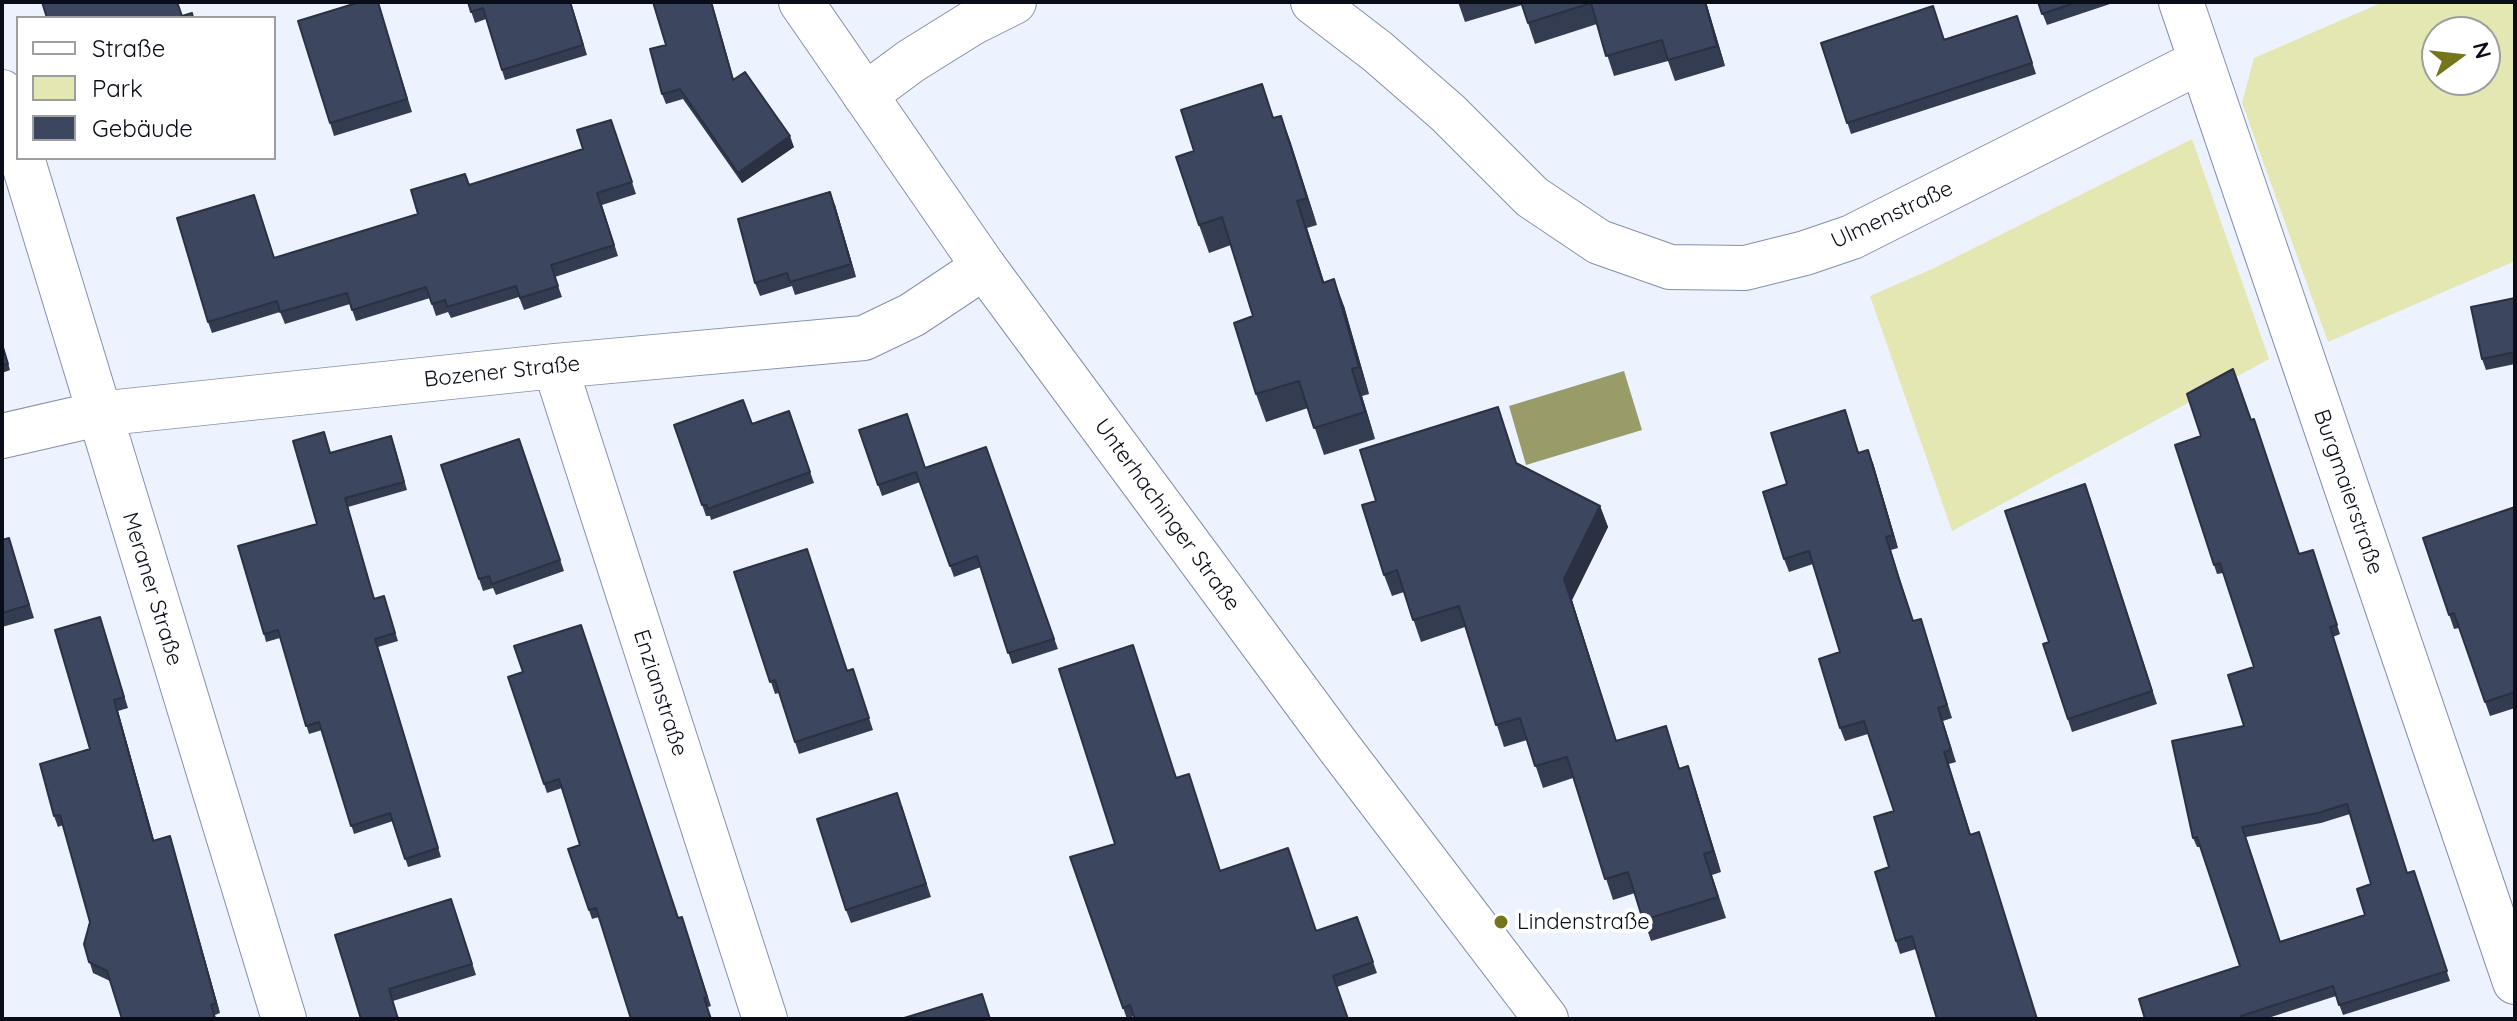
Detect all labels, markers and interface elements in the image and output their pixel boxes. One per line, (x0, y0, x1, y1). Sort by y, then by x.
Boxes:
legend (16, 16, 276, 160)
north arrow (2421, 16, 2501, 96)
text: Straße (92, 33, 165, 63)
text: N (2467, 39, 2498, 62)
text: Park (92, 73, 143, 103)
text: Gebäude (92, 113, 193, 143)
street label: Ulmenstraße (1827, 175, 1957, 255)
street label: Bozener Straße (423, 351, 581, 393)
street label: Burgmaierstraße (2307, 406, 2389, 578)
street label: Unterhachinger Straße (1088, 414, 1246, 616)
street label: Meraner Straße (116, 509, 188, 669)
street label: Enzianstraße (627, 626, 693, 760)
place label: Lindenstraße (1517, 909, 1650, 935)
marker: Lindenstraße (1492, 913, 1510, 931)

